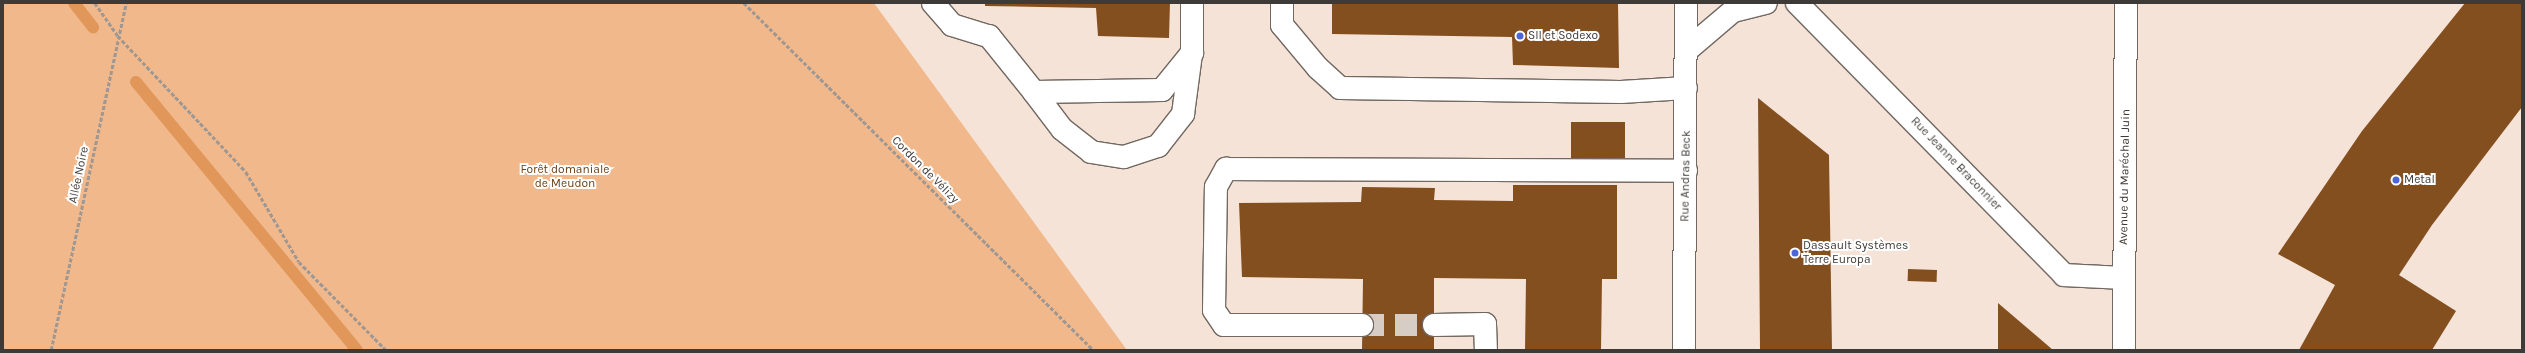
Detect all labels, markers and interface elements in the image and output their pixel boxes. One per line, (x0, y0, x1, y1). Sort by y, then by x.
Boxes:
place label: SII et Sodexo (1528, 29, 1598, 43)
marker: SII et Sodexo (1515, 31, 1525, 41)
street label: Avenue du Maréchal Juin (2117, 109, 2133, 245)
street label: Rue Jeanne Braconnier (1908, 114, 2004, 214)
street label: Rue Andras Beck (1678, 130, 1694, 222)
street label: Cordon de Vélizy (888, 133, 962, 207)
street label: Allée Noire (66, 145, 92, 205)
park label: Forêt domaniale de Meudon (521, 163, 609, 191)
place label: Metal (2404, 173, 2435, 187)
marker: Metal (2391, 175, 2401, 185)
place label: Dassault Systèmes Terre Europa (1803, 239, 1908, 267)
marker: Dassault Systèmes Terre Europa (1790, 248, 1800, 258)

